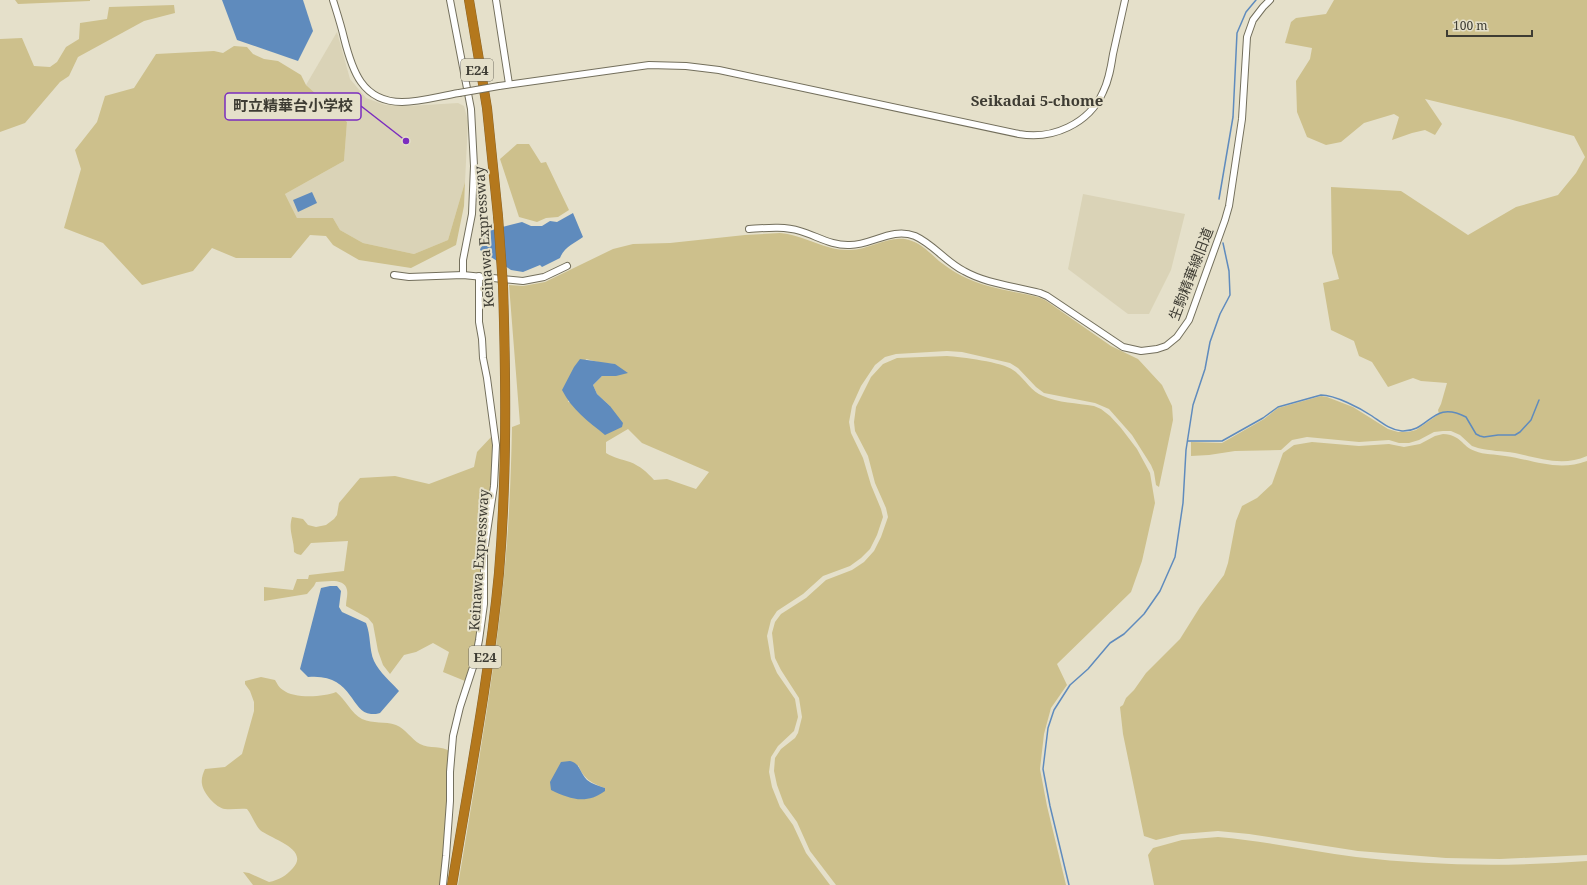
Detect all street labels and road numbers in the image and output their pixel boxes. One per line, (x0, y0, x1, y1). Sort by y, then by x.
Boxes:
road number: E24 (461, 59, 493, 81)
street label: Keinawa Expressway (469, 166, 498, 308)
street label: 生駒精華線旧道 (1164, 225, 1217, 323)
street label: Keinawa Expressway (464, 489, 493, 631)
road number: E24 (469, 646, 501, 668)

